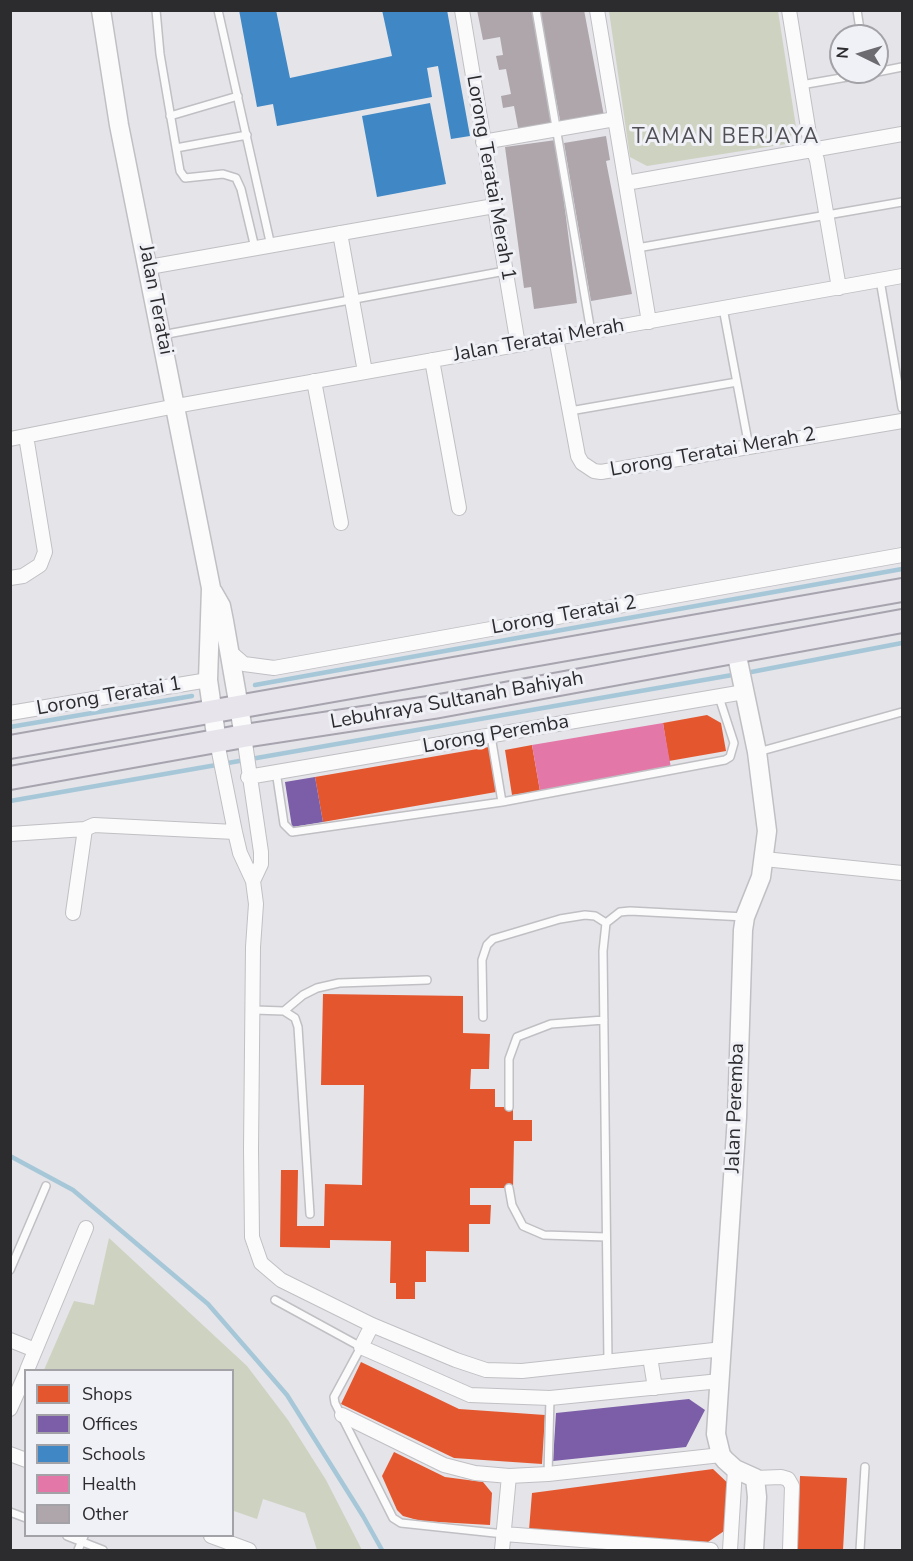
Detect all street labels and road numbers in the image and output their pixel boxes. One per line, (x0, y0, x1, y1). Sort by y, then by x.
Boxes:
street label: Lorong Teratai Merah 1 (460, 73, 520, 283)
street label: Jalan Teratai (133, 243, 177, 357)
street label: Jalan Teratai Merah (452, 314, 626, 368)
street label: Lorong Teratai Merah 2 (608, 423, 818, 483)
street label: Lorong Teratai 2 (490, 591, 638, 641)
street label: Lebuhraya Sultanah Bahiyah (329, 667, 585, 735)
street label: Lorong Teratai 1 (35, 672, 183, 722)
street label: Lorong Peremba (421, 710, 571, 760)
street label: Jalan Peremba (722, 1043, 750, 1173)

